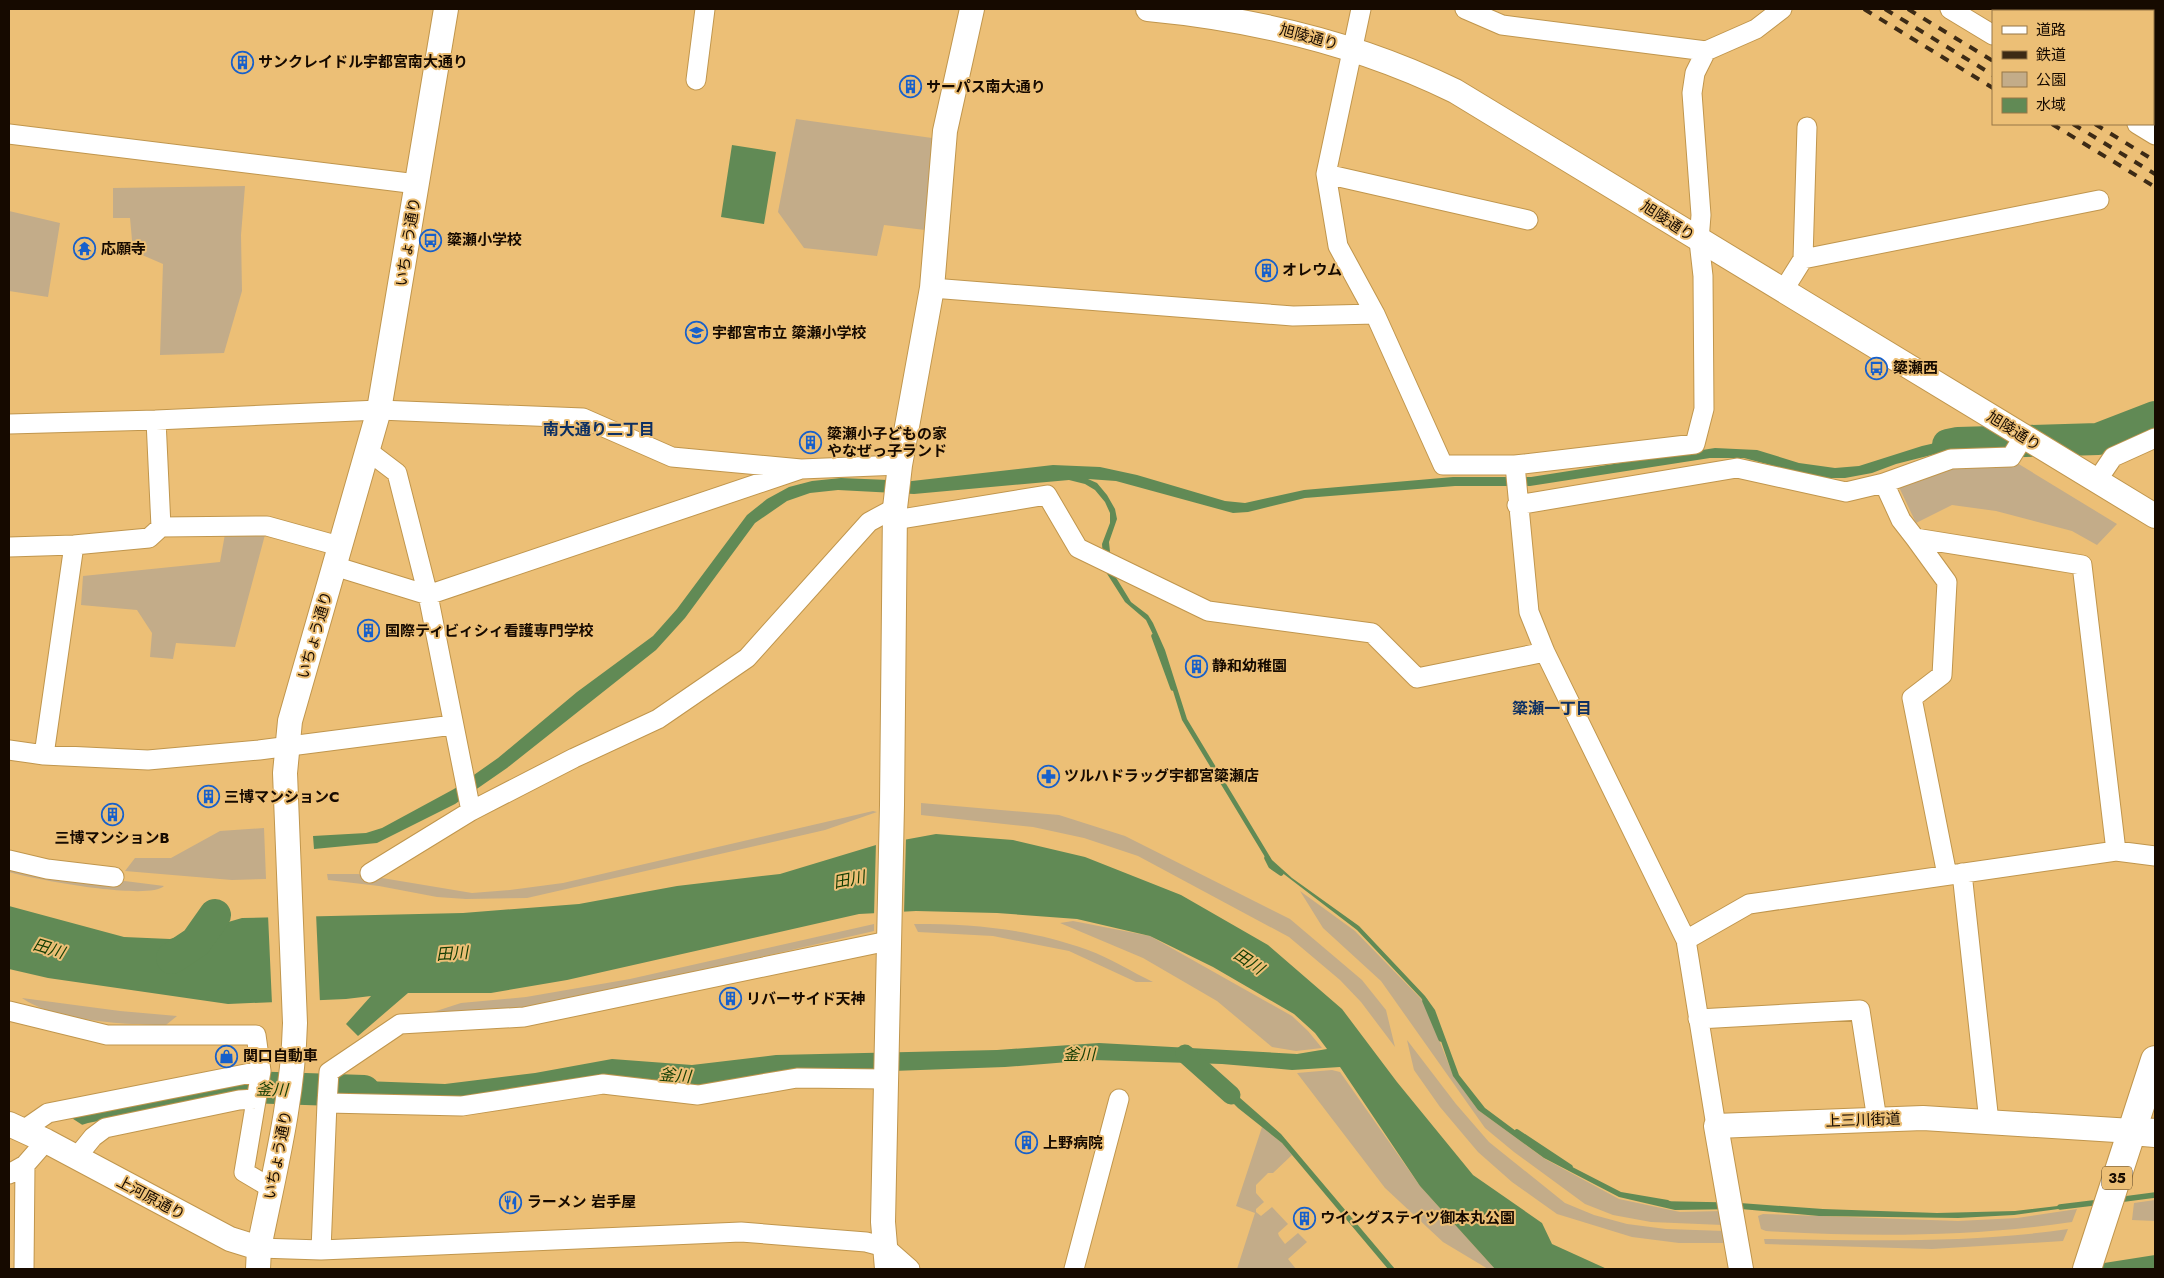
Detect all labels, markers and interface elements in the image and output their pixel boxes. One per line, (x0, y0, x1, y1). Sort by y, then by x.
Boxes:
legend (1992, 10, 2154, 125)
street label: 旭陵通り (1277, 19, 1341, 55)
text: 道路 (2036, 19, 2066, 41)
text: 鉄道 (2036, 44, 2066, 66)
building icon: サンクレイドル宇都宮南大通り (230, 50, 254, 74)
place label: サンクレイドル宇都宮南大通り (258, 51, 468, 73)
text: 公園 (2036, 69, 2066, 91)
building icon: サーパス南大通り (898, 75, 922, 99)
place label: サーパス南大通り (926, 76, 1046, 98)
text: 水域 (2036, 94, 2066, 116)
street label: 旭陵通り (1637, 195, 1699, 247)
street label: いちょう通り (390, 196, 426, 288)
bus stop icon: 簗瀬小学校 (419, 228, 443, 252)
place label: 簗瀬小学校 (447, 229, 522, 251)
temple icon: 応願寺 (73, 237, 97, 261)
place label: 応願寺 (101, 238, 146, 260)
building icon: オレウム (1254, 258, 1278, 282)
place label: オレウム (1282, 259, 1342, 281)
school or university icon: 宇都宮市立 簗瀬小学校 (684, 321, 708, 345)
place label: 宇都宮市立 簗瀬小学校 (712, 322, 867, 344)
bus stop icon: 簗瀬西 (1865, 356, 1889, 380)
place label: 簗瀬西 (1893, 357, 1938, 379)
street label: 旭陵通り (1983, 406, 2045, 456)
district label: 南大通り二丁目 (543, 418, 655, 441)
place label: 簗瀬小子どもの家 やなぜっ子ランド (827, 423, 947, 462)
building icon: 簗瀬小子どもの家 やなぜっ子ランド (799, 431, 823, 455)
street label: いちょう通り (292, 589, 338, 681)
building icon: 国際ティビィシィ看護専門学校 (357, 619, 381, 643)
place label: 国際ティビィシィ看護専門学校 (385, 620, 594, 642)
building icon: 静和幼稚園 (1184, 654, 1208, 678)
place label: 静和幼稚園 (1212, 655, 1287, 677)
district label: 簗瀬一丁目 (1512, 697, 1592, 720)
pharmacy icon: ツルハドラッグ宇都宮簗瀬店 (1036, 764, 1060, 788)
place label: ツルハドラッグ宇都宮簗瀬店 (1064, 765, 1259, 787)
building icon: 三博マンションC (196, 785, 220, 809)
place label: 三博マンションC (224, 786, 340, 808)
building icon: 三博マンションB (100, 803, 124, 827)
place label: 三博マンションB (55, 827, 170, 849)
water label: 田川 (831, 865, 869, 894)
water label: 田川 (30, 933, 69, 965)
water label: 田川 (435, 941, 471, 966)
water label: 田川 (1229, 943, 1270, 981)
building icon: リバーサイド天神 (718, 987, 742, 1011)
place label: リバーサイド天神 (746, 988, 866, 1010)
water label: 釜川 (1063, 1043, 1097, 1066)
shop icon: 関口自動車 (215, 1044, 239, 1068)
place label: 関口自動車 (243, 1045, 318, 1067)
water label: 釜川 (658, 1063, 694, 1088)
water label: 釜川 (256, 1077, 290, 1102)
street label: 上三川街道 (1825, 1108, 1901, 1132)
street label: いちょう通り (259, 1109, 297, 1201)
building icon: 上野病院 (1015, 1131, 1039, 1155)
place label: 上野病院 (1043, 1132, 1103, 1154)
road number: 35 (2102, 1166, 2132, 1190)
street label: 上河原通り (113, 1171, 189, 1225)
restaurant icon: ラーメン 岩手屋 (499, 1190, 523, 1214)
place label: ラーメン 岩手屋 (527, 1191, 636, 1213)
building icon: ウイングステイツ御本丸公園 (1292, 1206, 1316, 1230)
place label: ウイングステイツ御本丸公園 (1320, 1207, 1515, 1229)

